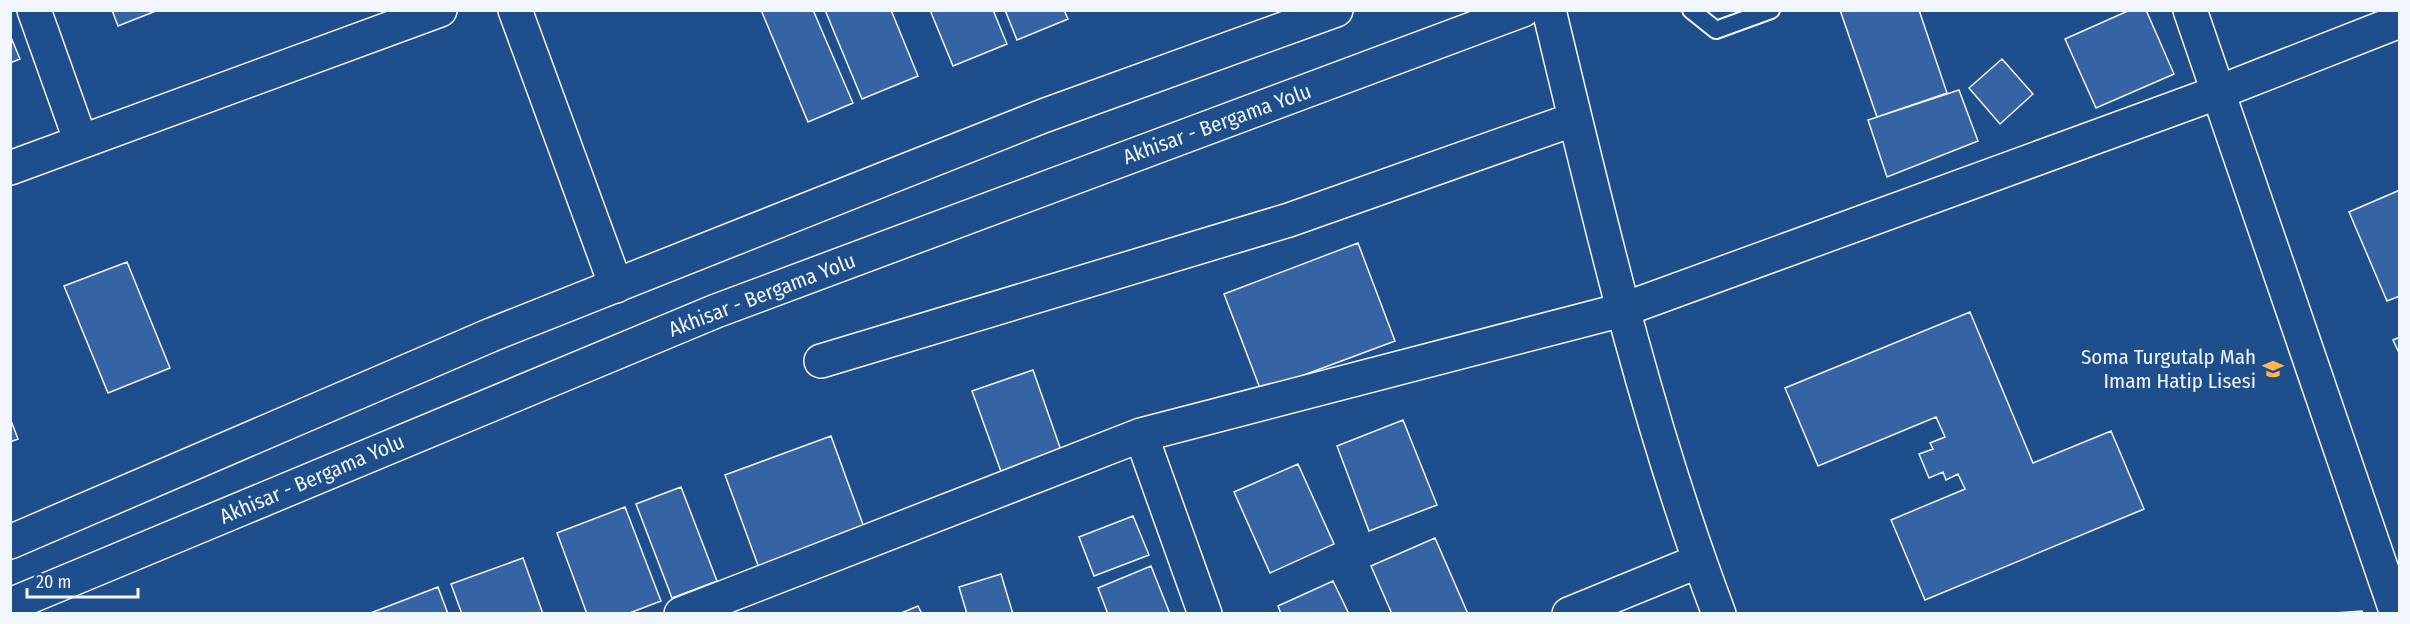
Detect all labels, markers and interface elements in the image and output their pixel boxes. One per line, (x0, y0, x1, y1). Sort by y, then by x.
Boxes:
street label: Akhisar - Bergama Yolu (1119, 78, 1315, 170)
street label: Akhisar - Bergama Yolu (665, 247, 859, 343)
place label: Soma Turgutalp Mah Imam Hatip Lisesi (2081, 344, 2256, 394)
school or university icon: Soma Turgutalp Mah Imam Hatip Lisesi (2261, 357, 2285, 381)
street label: Akhisar - Bergama Yolu (216, 428, 408, 530)
scale bar (27, 561, 138, 599)
text: 20 m (36, 571, 71, 593)

